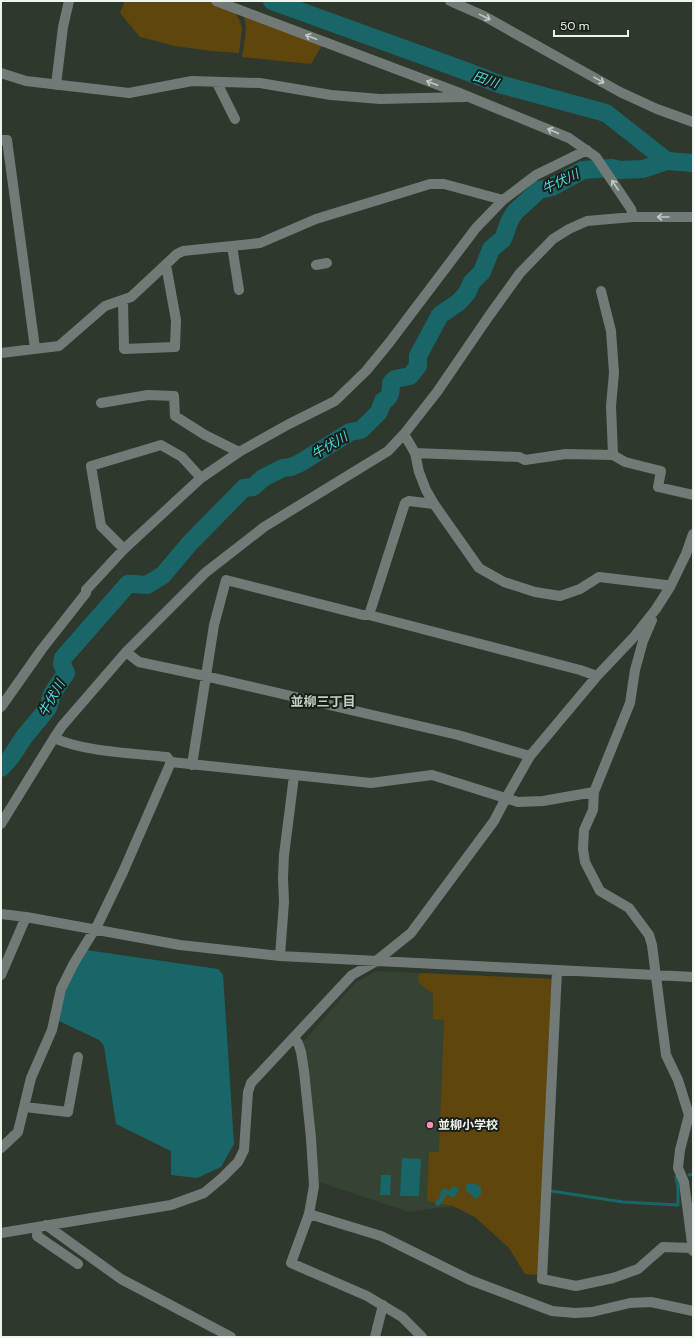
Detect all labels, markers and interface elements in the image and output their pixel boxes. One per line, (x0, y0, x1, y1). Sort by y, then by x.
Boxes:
scale bar (554, 12, 628, 38)
one-way arrow (479, 14, 491, 21)
text: 50 m (560, 18, 589, 34)
one-way arrow (305, 32, 317, 40)
water label: 田川 (471, 67, 503, 92)
one-way arrow (593, 76, 605, 84)
one-way arrow (427, 78, 439, 86)
one-way arrow (547, 126, 559, 134)
water label: 牛伏川 (539, 165, 583, 197)
one-way arrow (611, 180, 619, 191)
one-way arrow (657, 213, 670, 221)
water label: 牛伏川 (308, 427, 352, 463)
water label: 牛伏川 (34, 675, 70, 719)
district label: 並柳三丁目 (290, 693, 356, 710)
place label: 並柳小学校 (438, 1117, 498, 1133)
marker: 並柳小学校 (425, 1120, 435, 1130)

